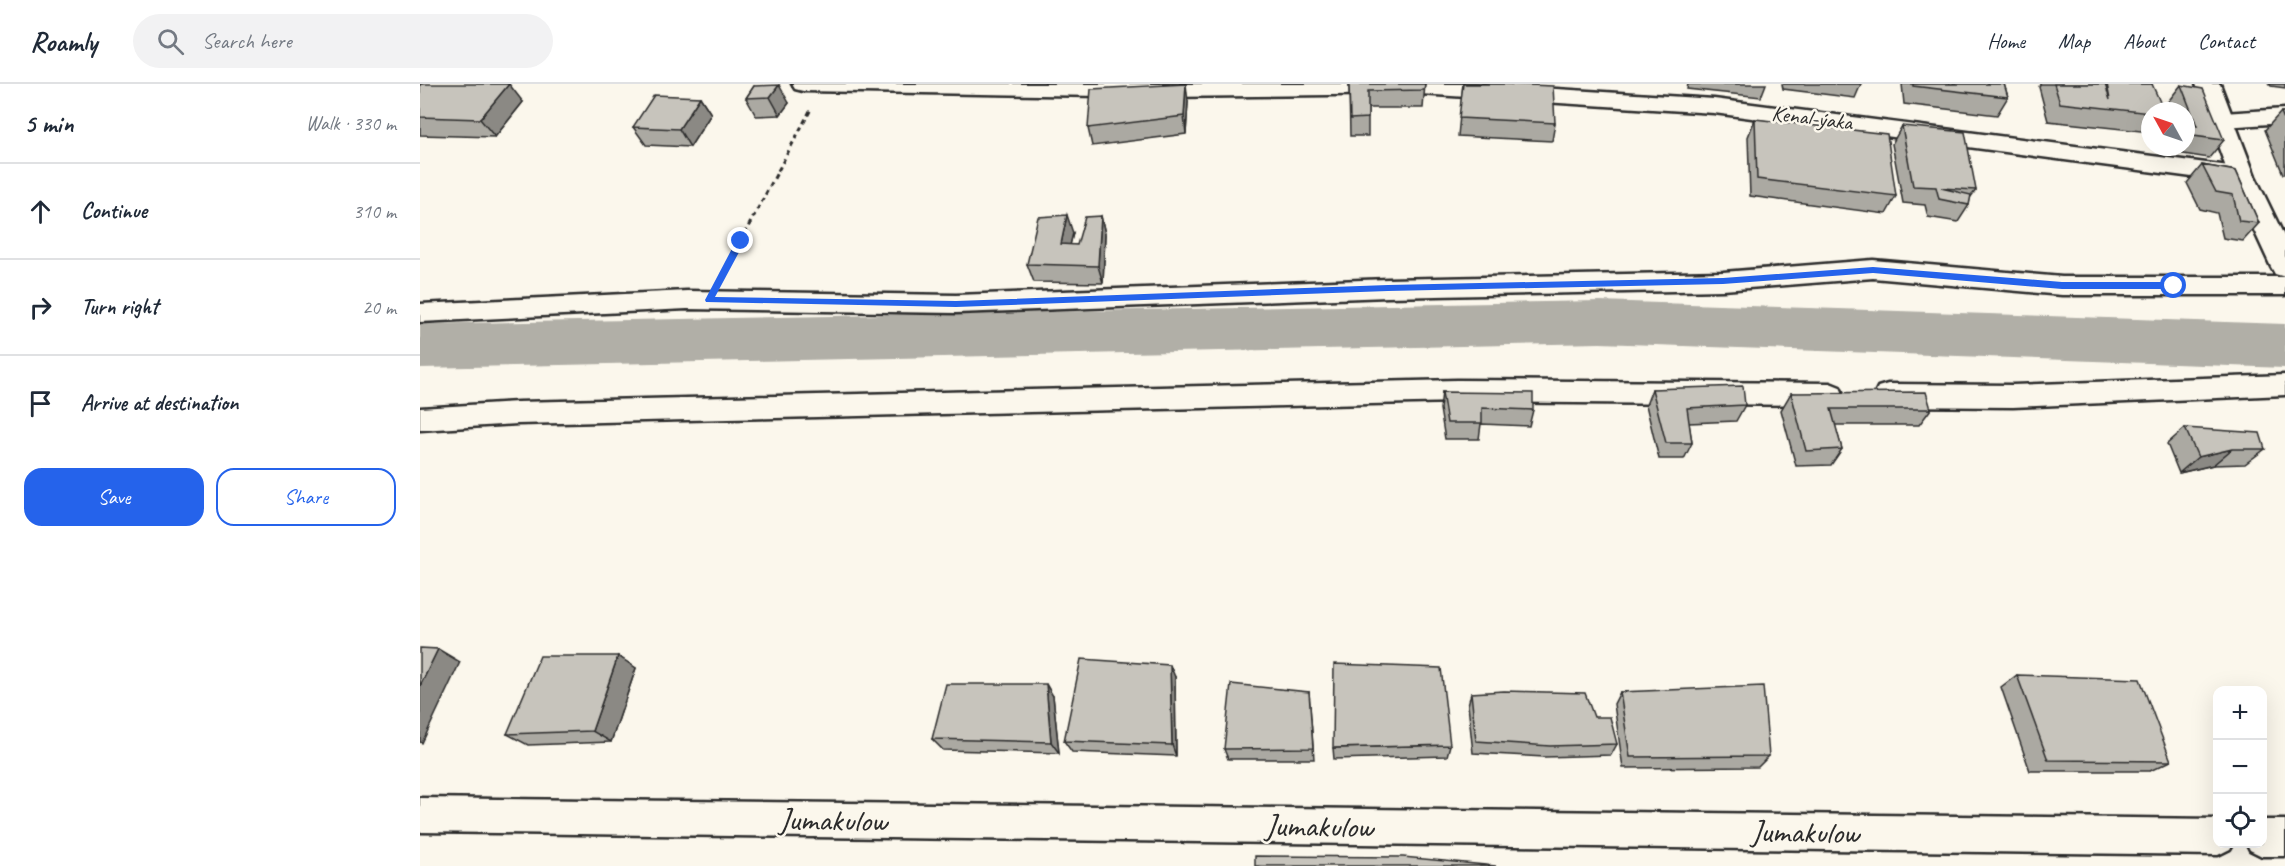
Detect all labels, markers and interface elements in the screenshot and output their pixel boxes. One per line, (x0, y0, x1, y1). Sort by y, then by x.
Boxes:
search box (133, 14, 553, 68)
text: Roamly (30, 24, 97, 59)
icon: search (154, 25, 187, 58)
text: Search here (202, 27, 292, 55)
text: Home (1987, 28, 2025, 54)
text: Map (2058, 28, 2090, 54)
text: About (2123, 28, 2165, 54)
text: Contact (2198, 28, 2255, 54)
street label: Kenal-ýaka (1770, 99, 1855, 137)
north arrow (2141, 102, 2195, 156)
text: 5 min (24, 107, 73, 140)
text: Walk · 330 m (306, 111, 396, 136)
icon: ahead (24, 195, 57, 228)
text: Continue (81, 197, 147, 225)
text: 310 m (353, 199, 396, 224)
route end (727, 227, 753, 253)
route start (2160, 272, 2186, 298)
icon: right (24, 291, 57, 324)
text: Turn right (81, 293, 158, 321)
text: 20 m (362, 295, 396, 320)
icon: arrive (24, 387, 57, 420)
text: Arrive at destination (81, 389, 238, 417)
button: Save (24, 468, 204, 526)
button: Share (216, 468, 396, 526)
map controls (2213, 686, 2267, 848)
button: + (2213, 686, 2267, 740)
button: − (2213, 740, 2267, 794)
button: locate (2213, 794, 2267, 848)
street label: Jumakulow (777, 799, 890, 841)
street label: Jumakulow (1263, 805, 1376, 847)
street label: Jumakulow (1749, 811, 1862, 853)

